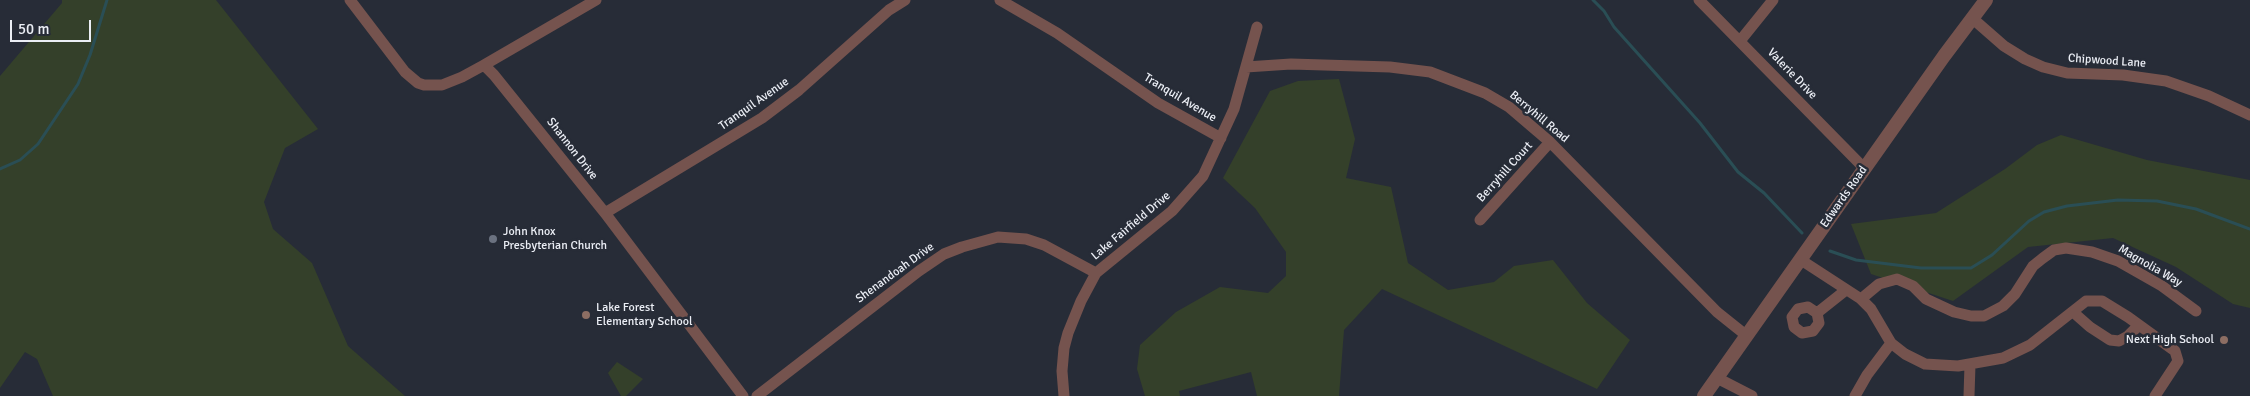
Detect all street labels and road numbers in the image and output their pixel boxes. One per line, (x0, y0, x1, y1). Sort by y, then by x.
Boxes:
street label: Valerie Drive (1764, 46, 1820, 102)
street label: Chipwood Lane (2068, 51, 2146, 71)
street label: Tranquil Avenue (1141, 71, 1219, 125)
street label: Tranquil Avenue (716, 75, 792, 133)
street label: Berryhill Road (1506, 88, 1572, 146)
street label: Shannon Drive (543, 115, 601, 183)
street label: Berryhill Court (1474, 139, 1536, 205)
street label: Edwards Road (1817, 163, 1871, 231)
street label: Lake Fairfield Drive (1088, 189, 1174, 263)
street label: Shenandoah Drive (853, 240, 937, 306)
street label: Magnolia Way (2115, 242, 2185, 290)

